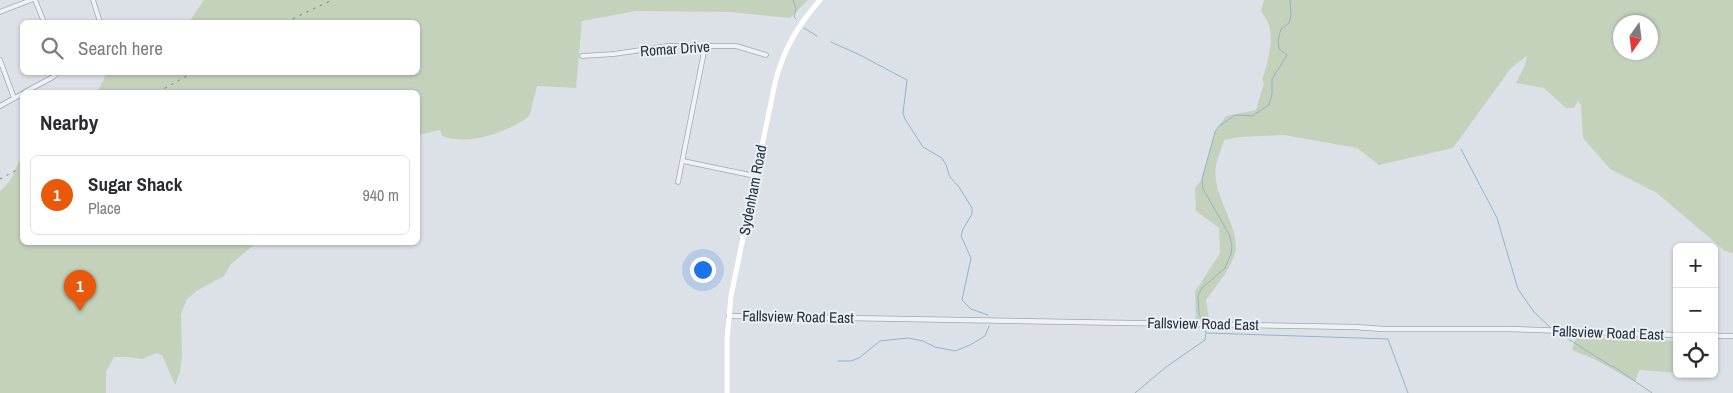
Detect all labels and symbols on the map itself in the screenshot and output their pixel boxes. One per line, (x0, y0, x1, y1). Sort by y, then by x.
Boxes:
north arrow (1613, 15, 1658, 60)
street label: Romar Drive (639, 36, 711, 61)
street label: Sydenham Road (733, 143, 772, 237)
your location (690, 257, 716, 283)
pin: 1 (64, 270, 96, 311)
street label: Fallsview Road East (742, 305, 855, 328)
street label: Fallsview Road East (1147, 312, 1260, 335)
street label: Fallsview Road East (1552, 320, 1665, 345)

